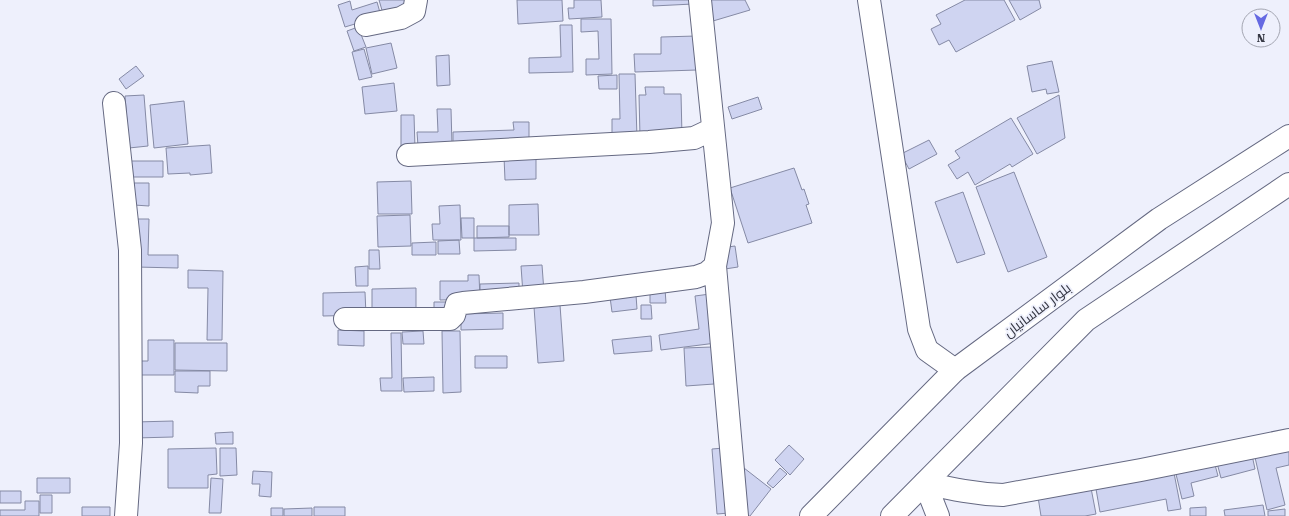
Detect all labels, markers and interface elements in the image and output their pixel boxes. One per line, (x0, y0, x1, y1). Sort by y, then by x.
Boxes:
north arrow (1241, 8, 1281, 48)
text: N (1256, 31, 1265, 44)
street label: بلوار ساسانیان (1000, 280, 1074, 340)

